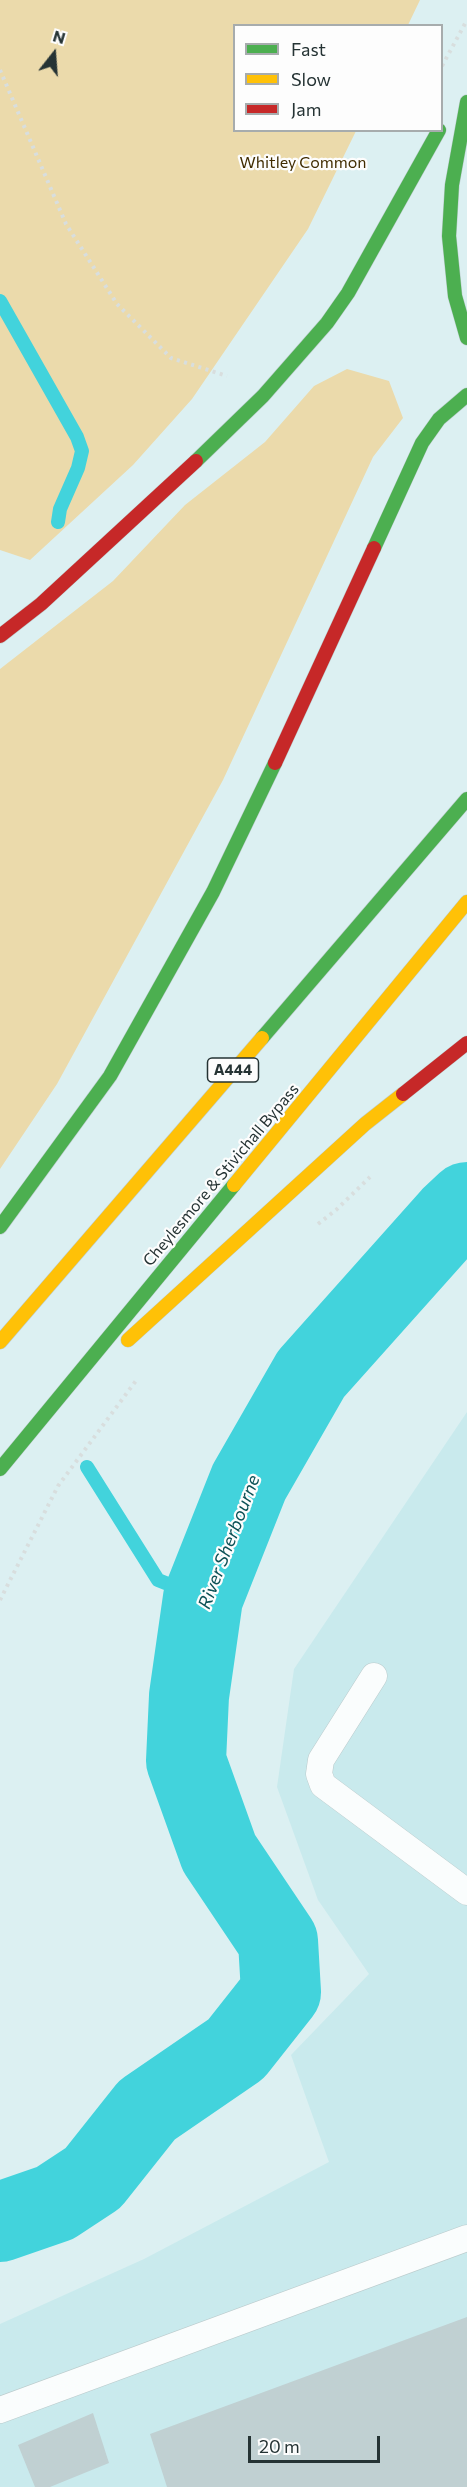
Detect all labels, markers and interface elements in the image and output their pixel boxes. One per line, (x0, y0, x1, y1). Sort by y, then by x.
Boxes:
north arrow (24, 24, 84, 84)
legend (233, 24, 443, 132)
text: N (51, 25, 68, 47)
text: Fast (291, 38, 326, 60)
text: Slow (291, 68, 331, 90)
text: Jam (291, 98, 321, 120)
park label: Whitley Common (240, 153, 366, 173)
road number: A444 (208, 1058, 258, 1082)
street label: Cheylesmore & Stivichall Bypass (139, 1080, 303, 1270)
water label: River Sherbourne (193, 1472, 265, 1612)
scale bar (251, 2424, 383, 2462)
text: 20 m (259, 2435, 300, 2457)

